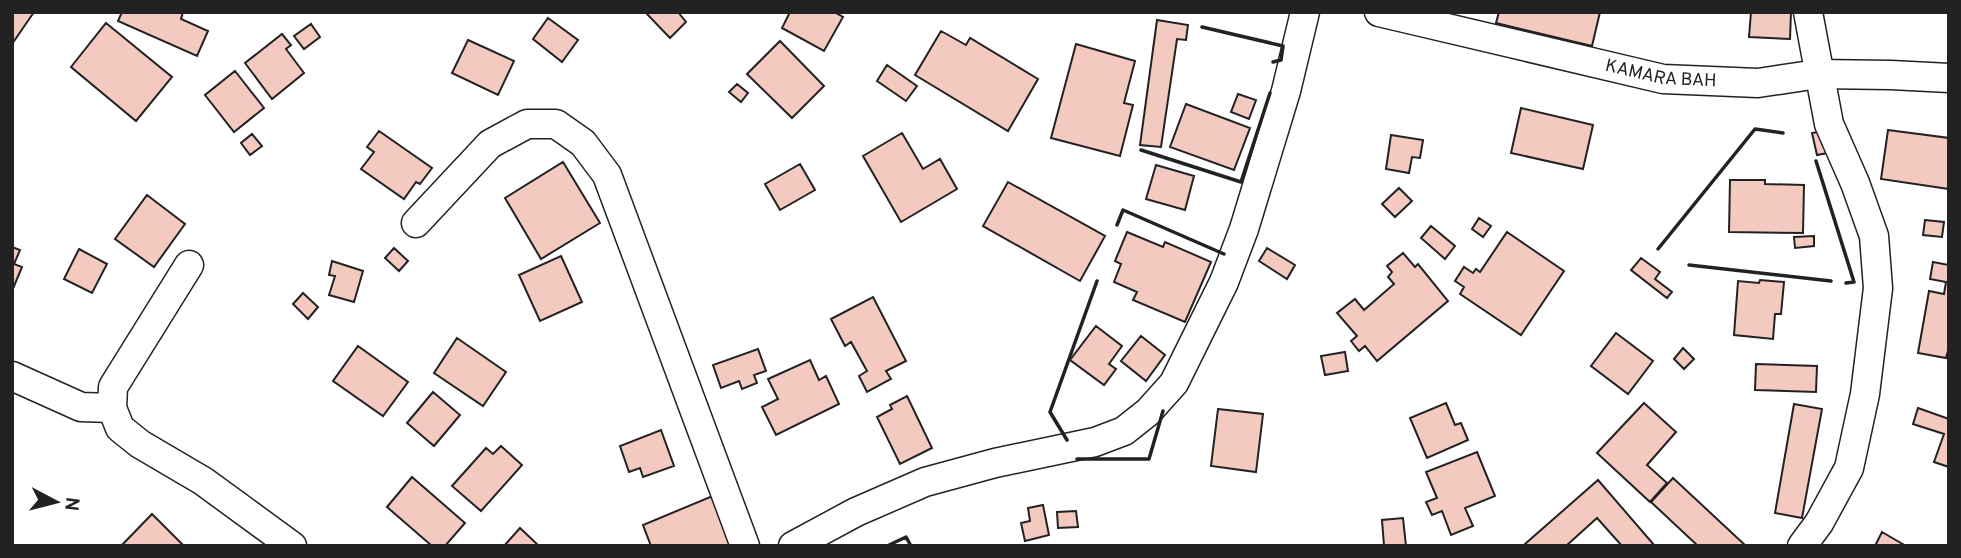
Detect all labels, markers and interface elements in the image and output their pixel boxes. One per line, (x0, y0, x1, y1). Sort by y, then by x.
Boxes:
street label: KAMARA BAH (1603, 54, 1717, 93)
north arrow (21, 467, 91, 537)
text: N (58, 496, 84, 512)

